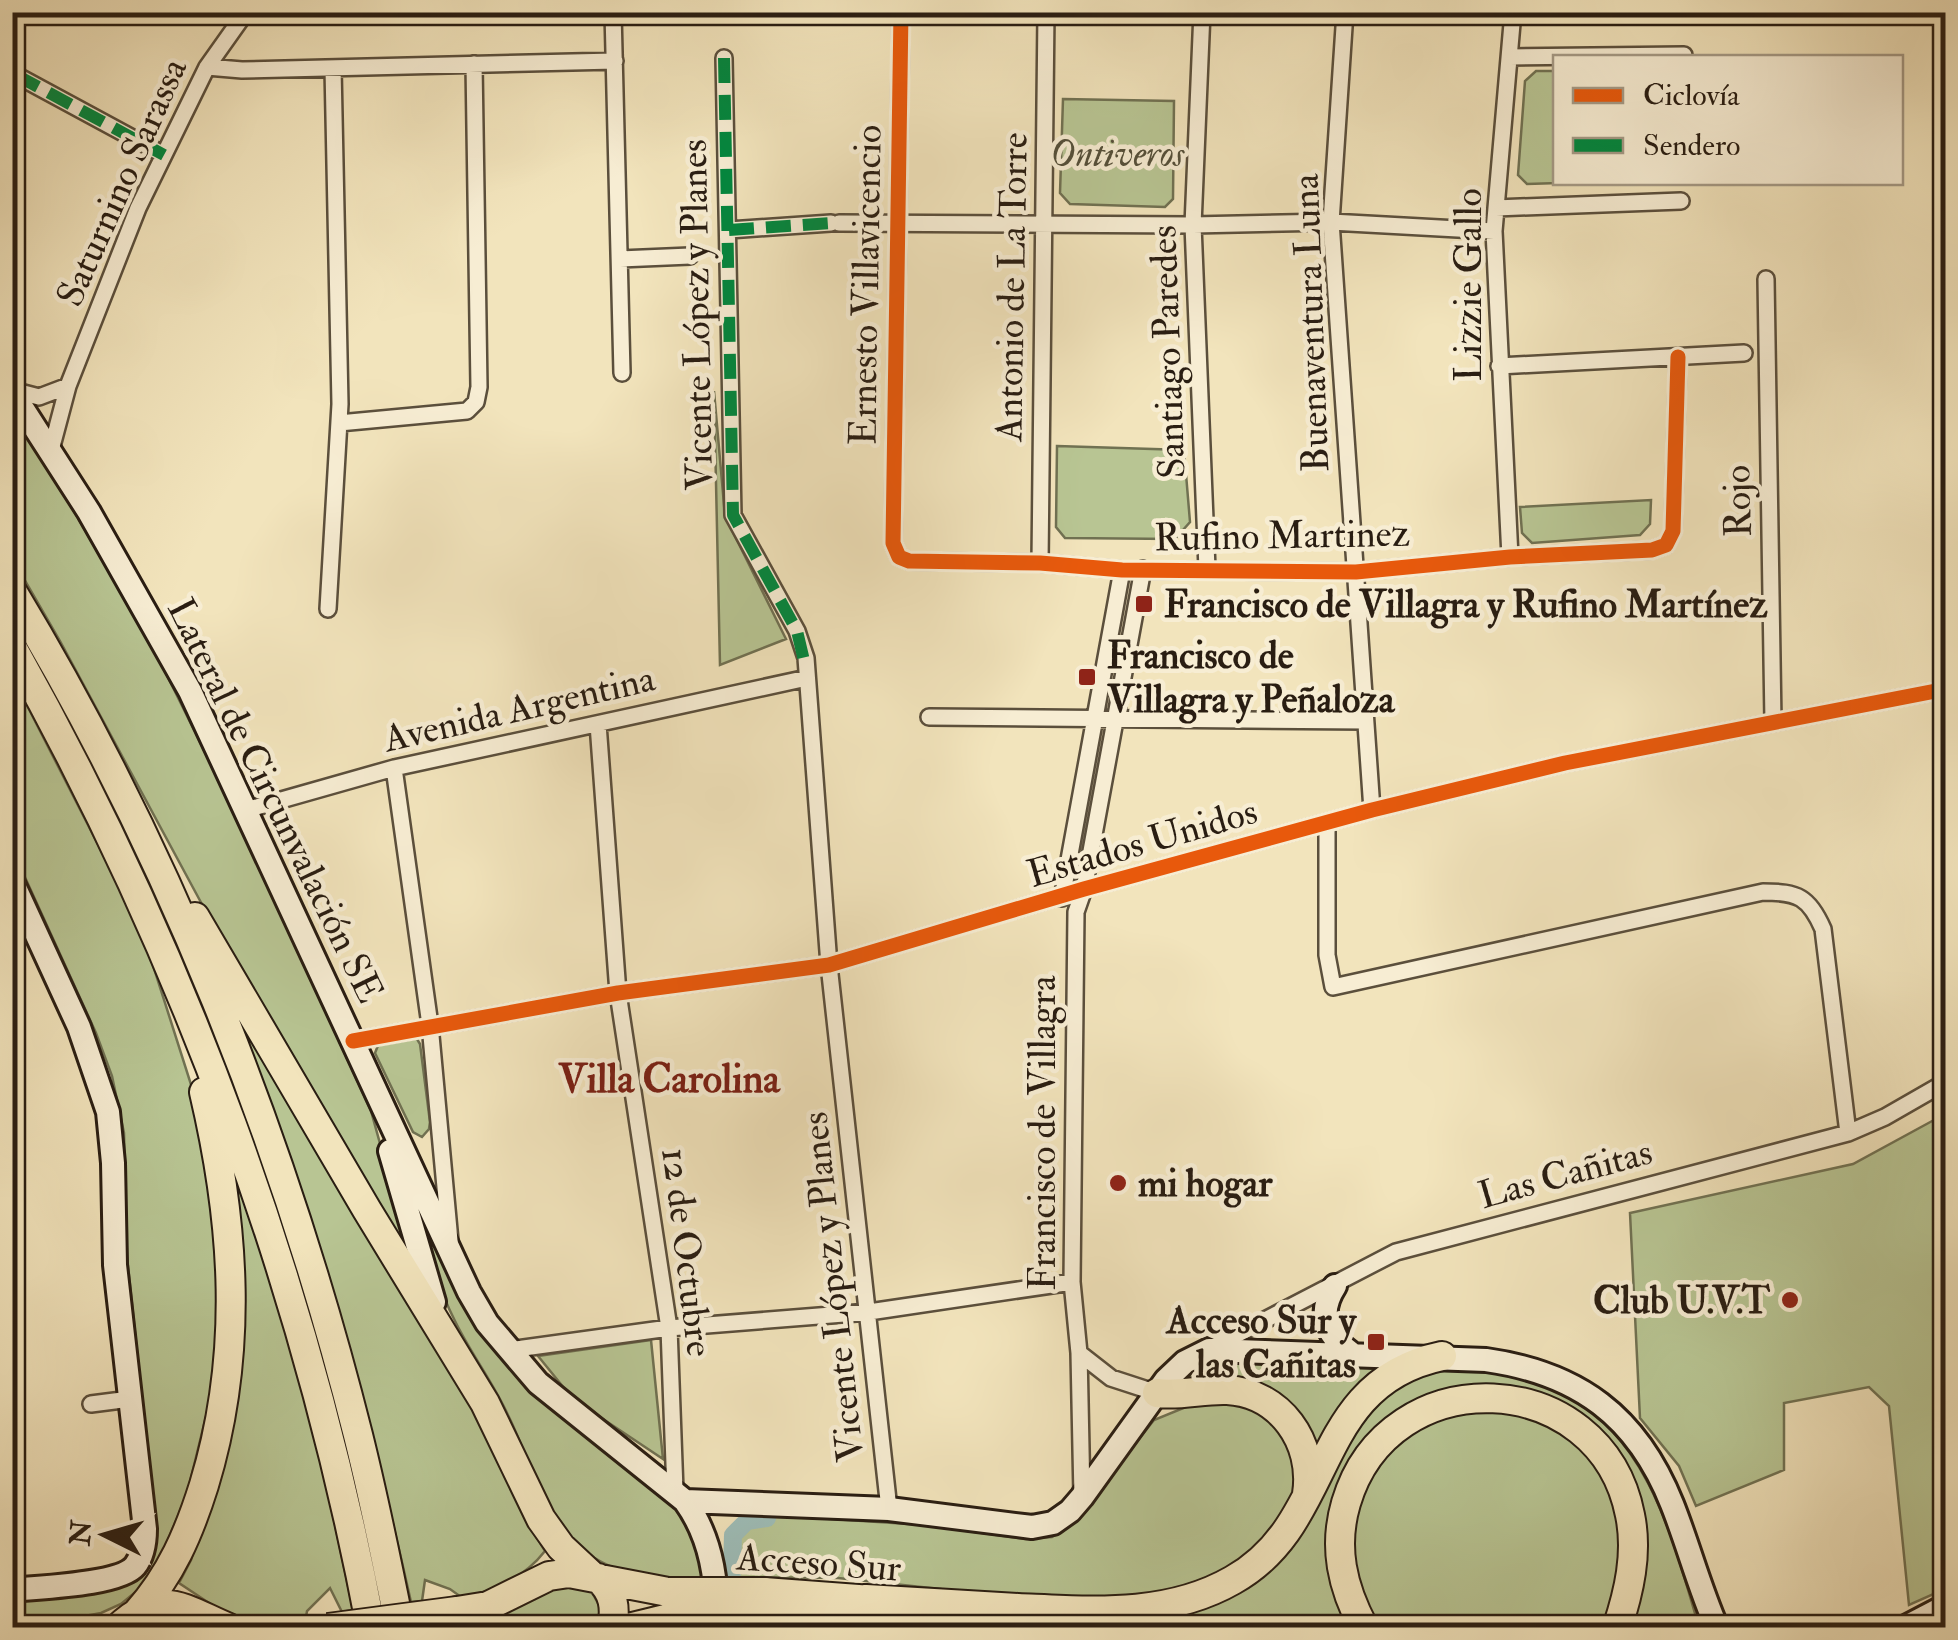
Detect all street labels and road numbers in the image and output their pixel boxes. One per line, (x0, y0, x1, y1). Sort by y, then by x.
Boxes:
street label: Saturnino Sarassa (46, 51, 198, 314)
street label: Ernesto Villavicencio (839, 124, 893, 446)
street label: Antonio de La Torre (985, 132, 1039, 443)
street label: Vicente López y Planes (670, 139, 724, 491)
street label: Buenaventura Luna (1282, 173, 1340, 473)
street label: Lizzie Gallo (1445, 188, 1493, 382)
street label: Santiago Paredes (1140, 224, 1196, 480)
street label: Rojo (1713, 464, 1763, 538)
street label: Rufino Martinez (1154, 510, 1410, 562)
street label: Lateral de Circunvalación SE (156, 590, 394, 1011)
street label: Avenida Argentina (378, 654, 660, 764)
street label: Estados Unidos (1022, 787, 1263, 899)
street label: Francisco de Villagra (1019, 975, 1067, 1291)
street label: Vicente López y Planes (791, 1109, 875, 1464)
street label: Las Cañitas (1473, 1128, 1657, 1220)
street label: 12 de Octubre (650, 1145, 724, 1359)
street label: Acceso Sur (734, 1533, 903, 1593)

